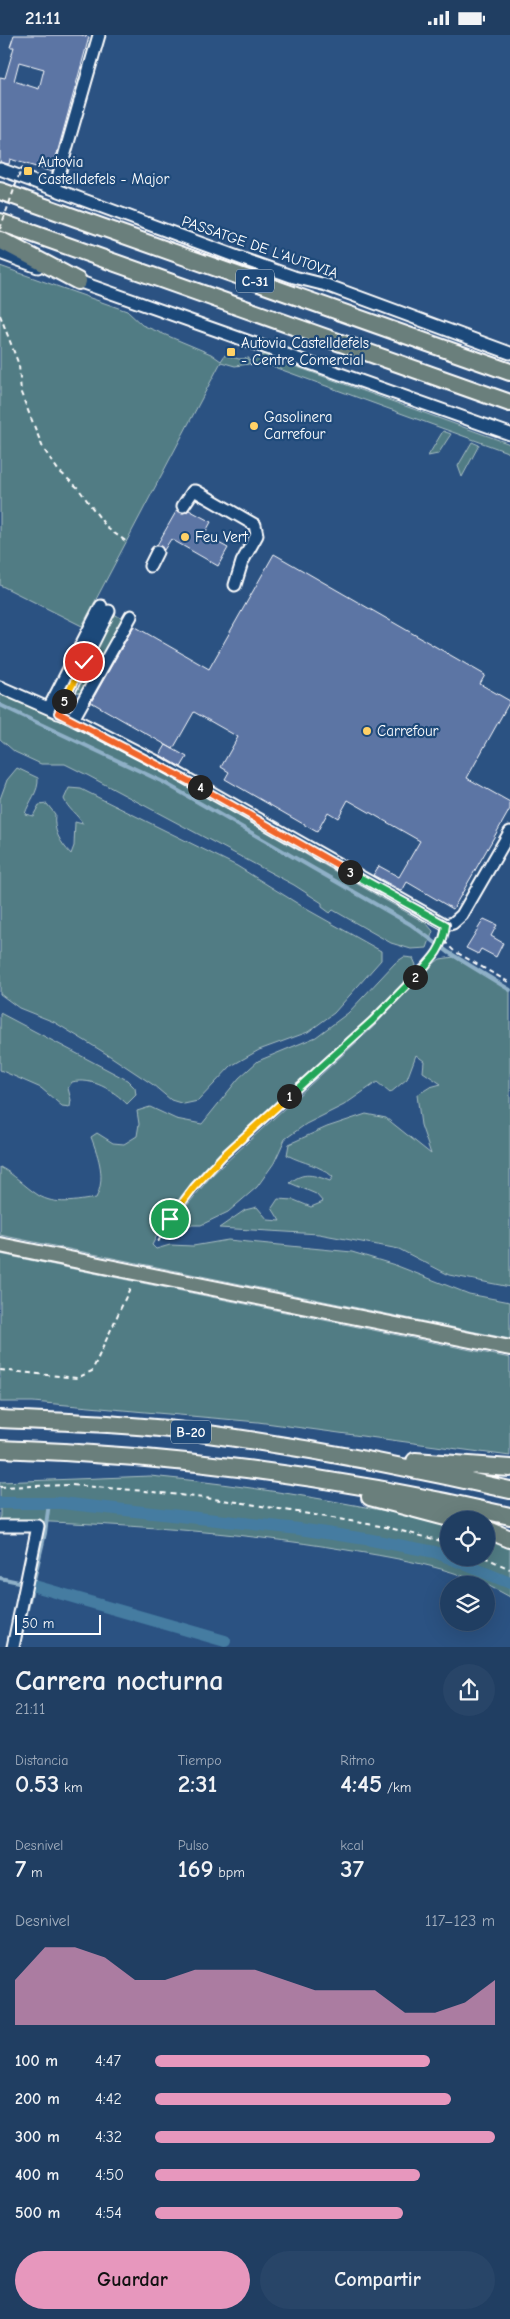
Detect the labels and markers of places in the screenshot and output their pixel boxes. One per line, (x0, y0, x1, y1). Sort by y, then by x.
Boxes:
place label: Autovia Castelldefels - Major (38, 153, 169, 188)
marker: Autovia Castelldefels - Major (22, 165, 34, 177)
place label: Autovia Castelldefels - Centre Comercial (241, 334, 369, 369)
marker: Autovia Castelldefels - Centre Comercial (225, 346, 237, 358)
place label: Gasolinera Carrefour (264, 408, 333, 443)
marker: Gasolinera Carrefour (248, 420, 260, 432)
place label: Feu Vert (195, 528, 249, 546)
marker: Feu Vert (179, 531, 191, 543)
pin (63, 641, 105, 683)
pin: 5 (52, 689, 76, 713)
place label: Carrefour (377, 722, 439, 740)
marker: Carrefour (361, 725, 373, 737)
pin: 4 (188, 775, 212, 799)
pin: 3 (338, 859, 362, 885)
pin: 2 (402, 965, 428, 989)
pin: 1 (276, 1083, 302, 1109)
pin (149, 1198, 191, 1240)

